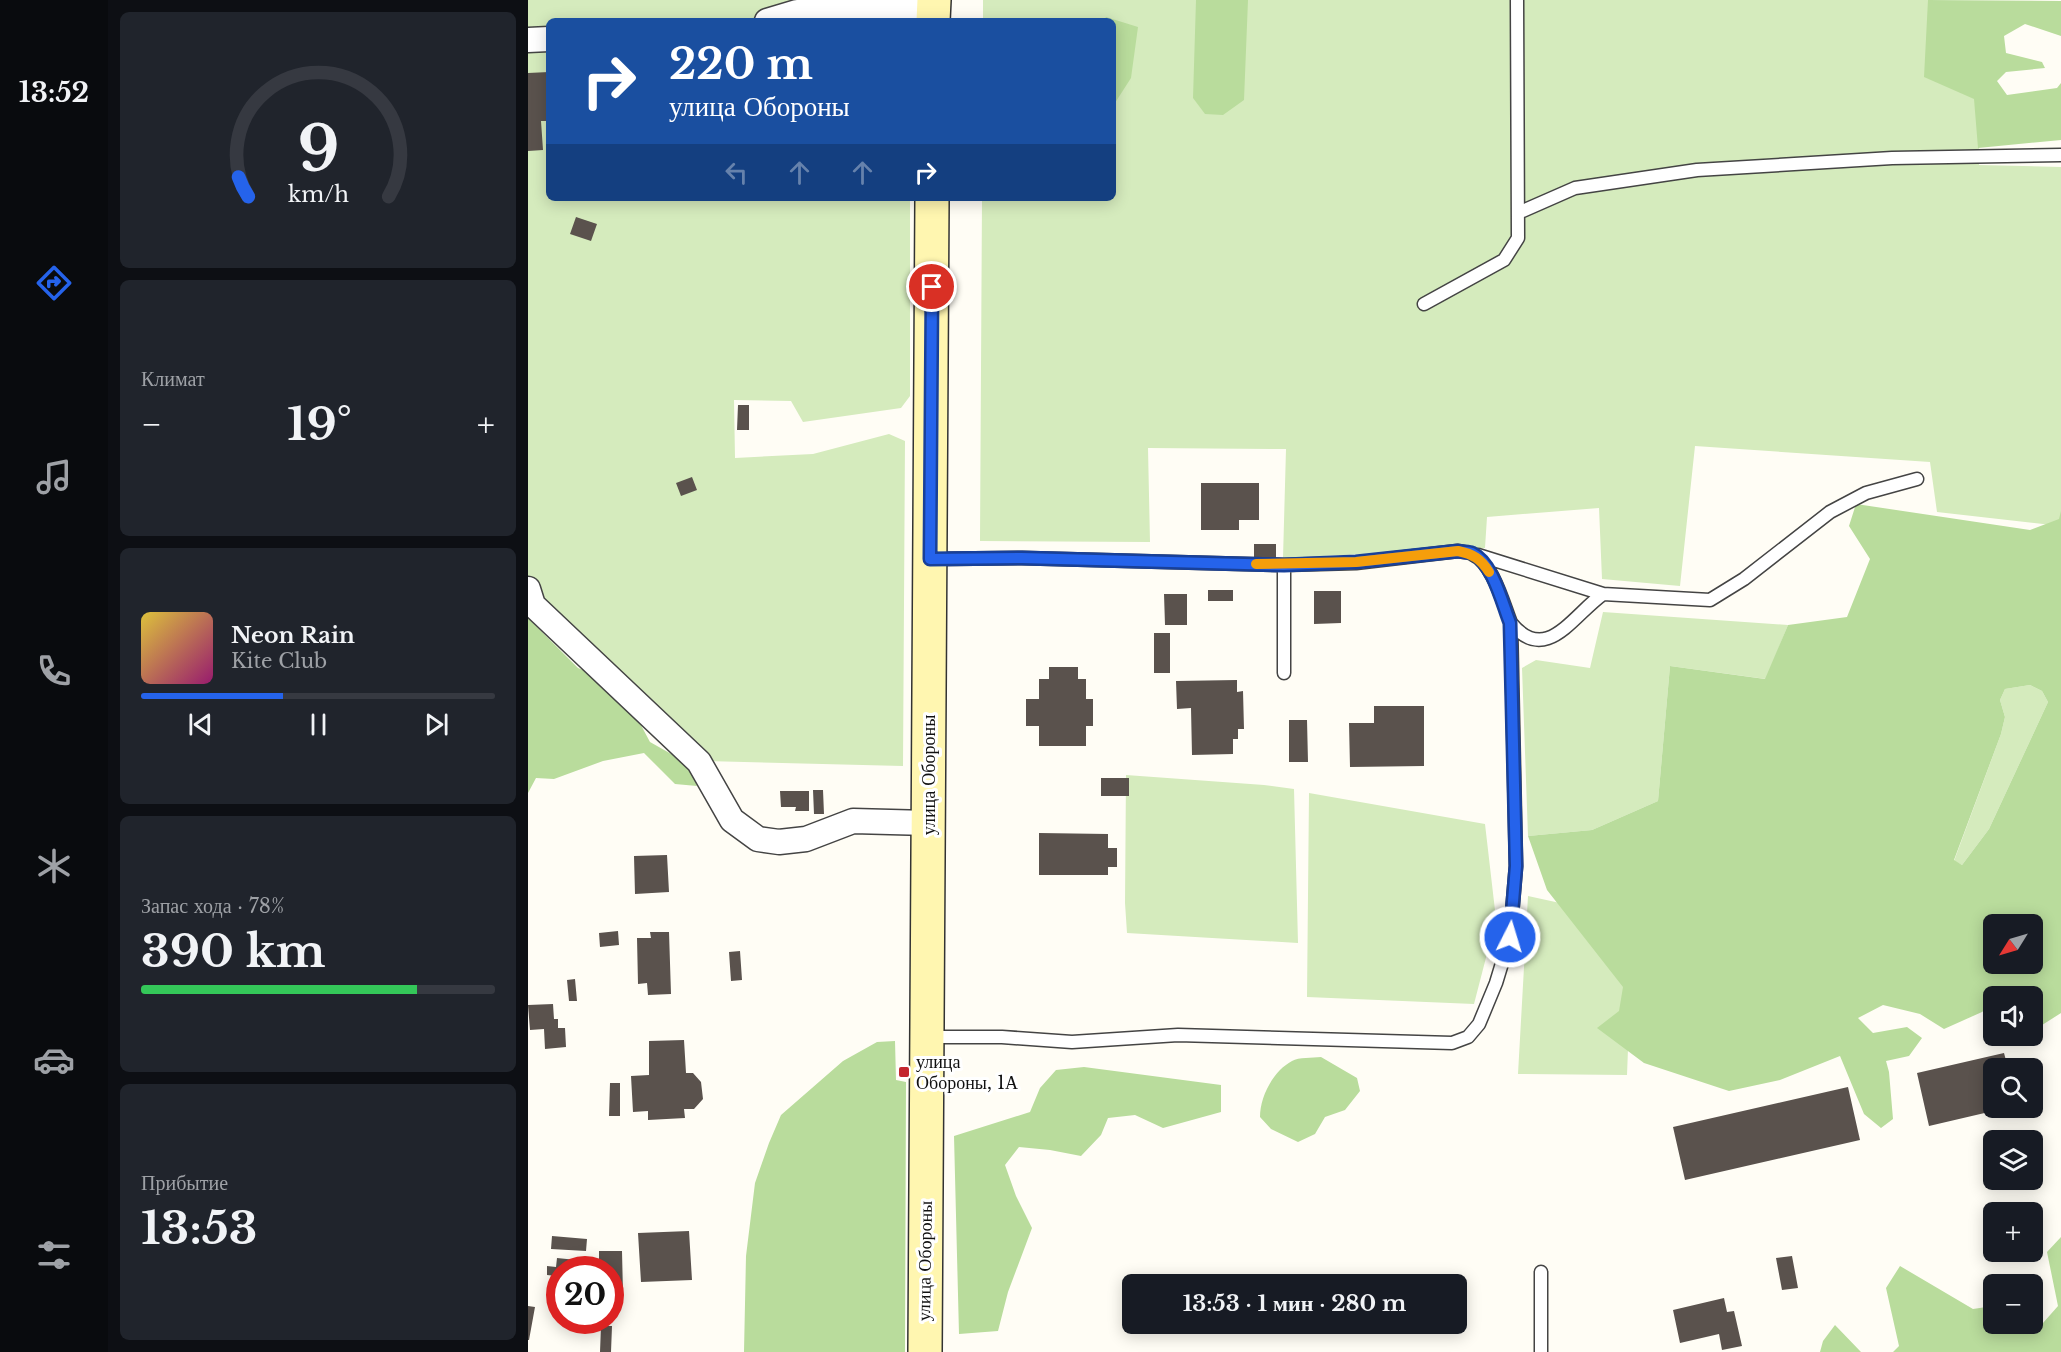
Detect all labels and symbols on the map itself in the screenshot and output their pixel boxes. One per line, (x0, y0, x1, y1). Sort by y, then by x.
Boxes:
pin (906, 261, 957, 312)
street label: улица Обороны (918, 715, 940, 835)
position arrow (1478, 905, 1542, 969)
north arrow (1983, 914, 2043, 974)
place label: улица Обороны, 1А (916, 1051, 1018, 1094)
marker: улица Обороны, 1А (897, 1065, 911, 1079)
street label: улица Обороны (913, 1201, 937, 1321)
speed limit sign: 20 (546, 1256, 624, 1334)

